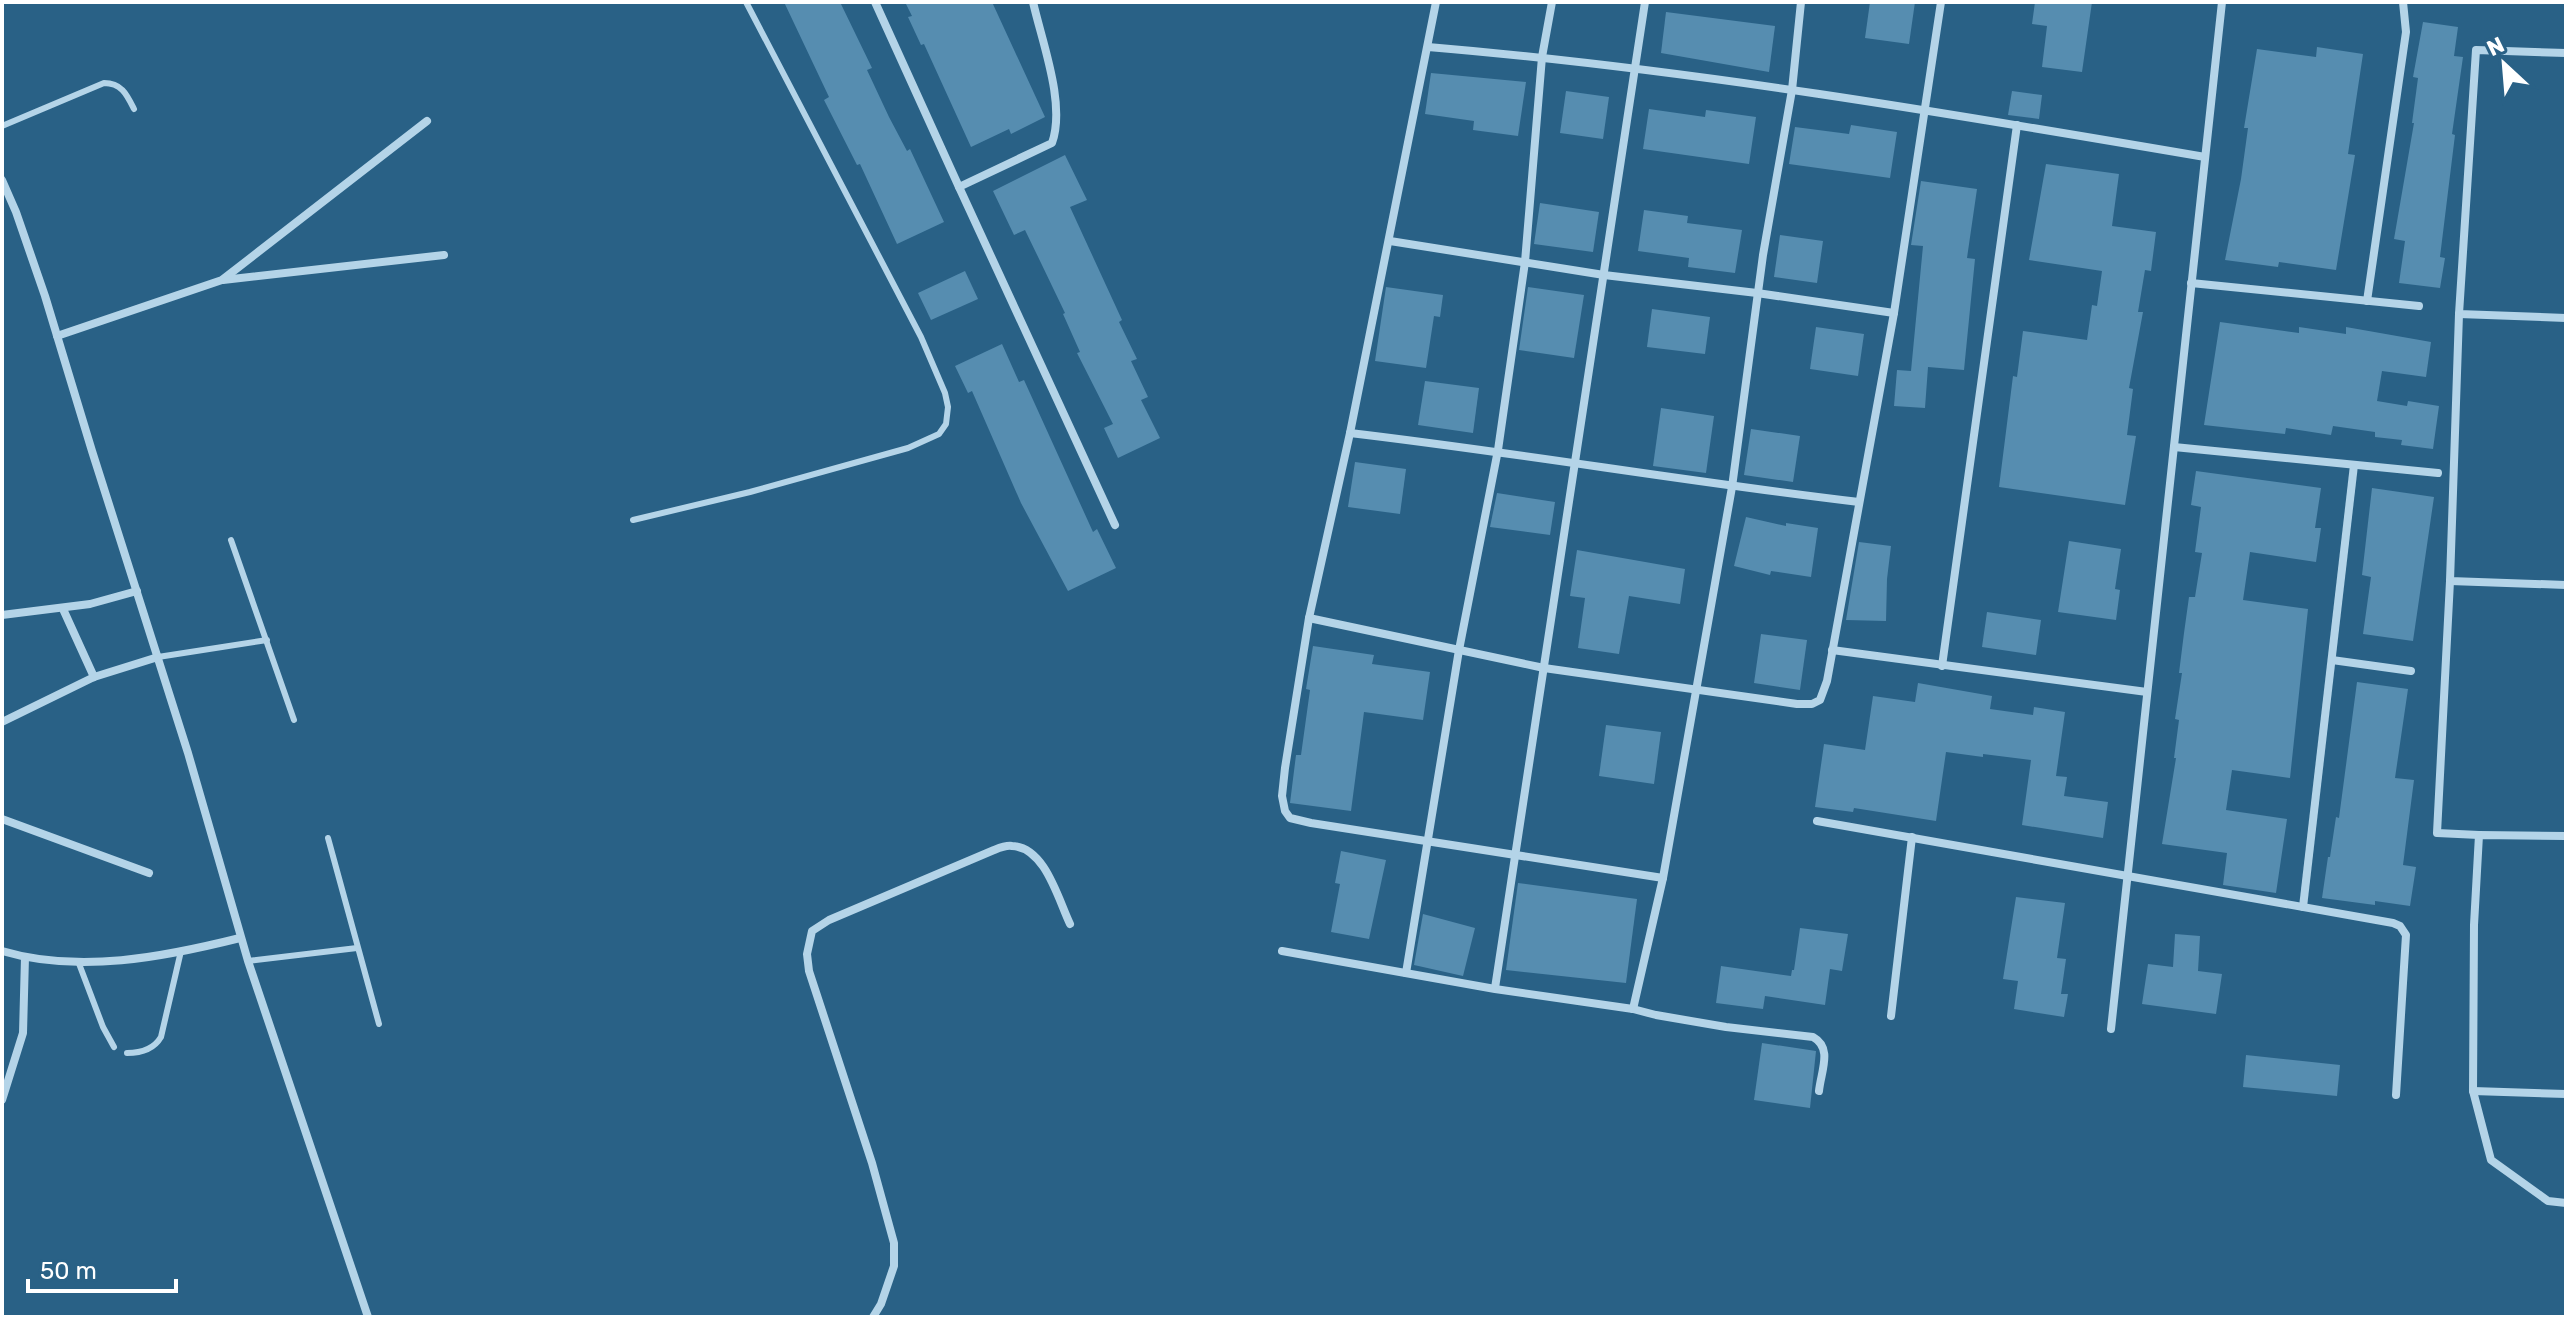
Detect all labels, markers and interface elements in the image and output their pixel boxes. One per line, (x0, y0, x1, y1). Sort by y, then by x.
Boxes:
north arrow (2464, 24, 2544, 104)
text: N (2482, 31, 2508, 62)
scale bar (28, 1243, 176, 1293)
text: 50 m (40, 1257, 97, 1285)

